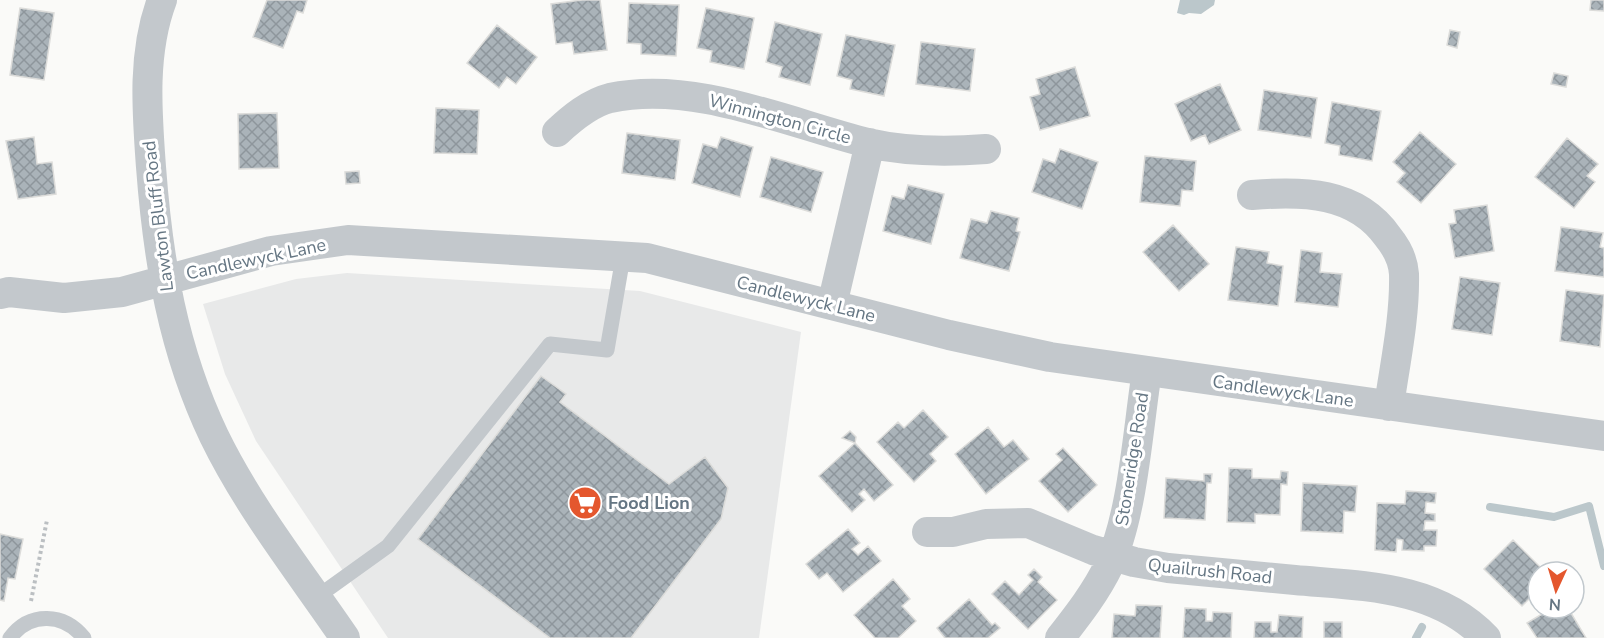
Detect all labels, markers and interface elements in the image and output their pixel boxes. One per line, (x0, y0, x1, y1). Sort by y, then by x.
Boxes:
street label: Winnington Circle (706, 88, 854, 150)
street label: Lawton Bluff Road (137, 139, 179, 293)
street label: Candlewyck Lane (184, 232, 328, 286)
street label: Candlewyck Lane (734, 270, 878, 328)
street label: Candlewyck Lane (1211, 369, 1355, 413)
street label: Stoneridge Road (1110, 391, 1154, 527)
supermarket icon: Food Lion (567, 485, 603, 521)
place label: Food Lion (608, 491, 690, 515)
street label: Quailrush Road (1147, 553, 1273, 589)
north arrow (1526, 560, 1586, 620)
text: N (1548, 593, 1562, 615)

